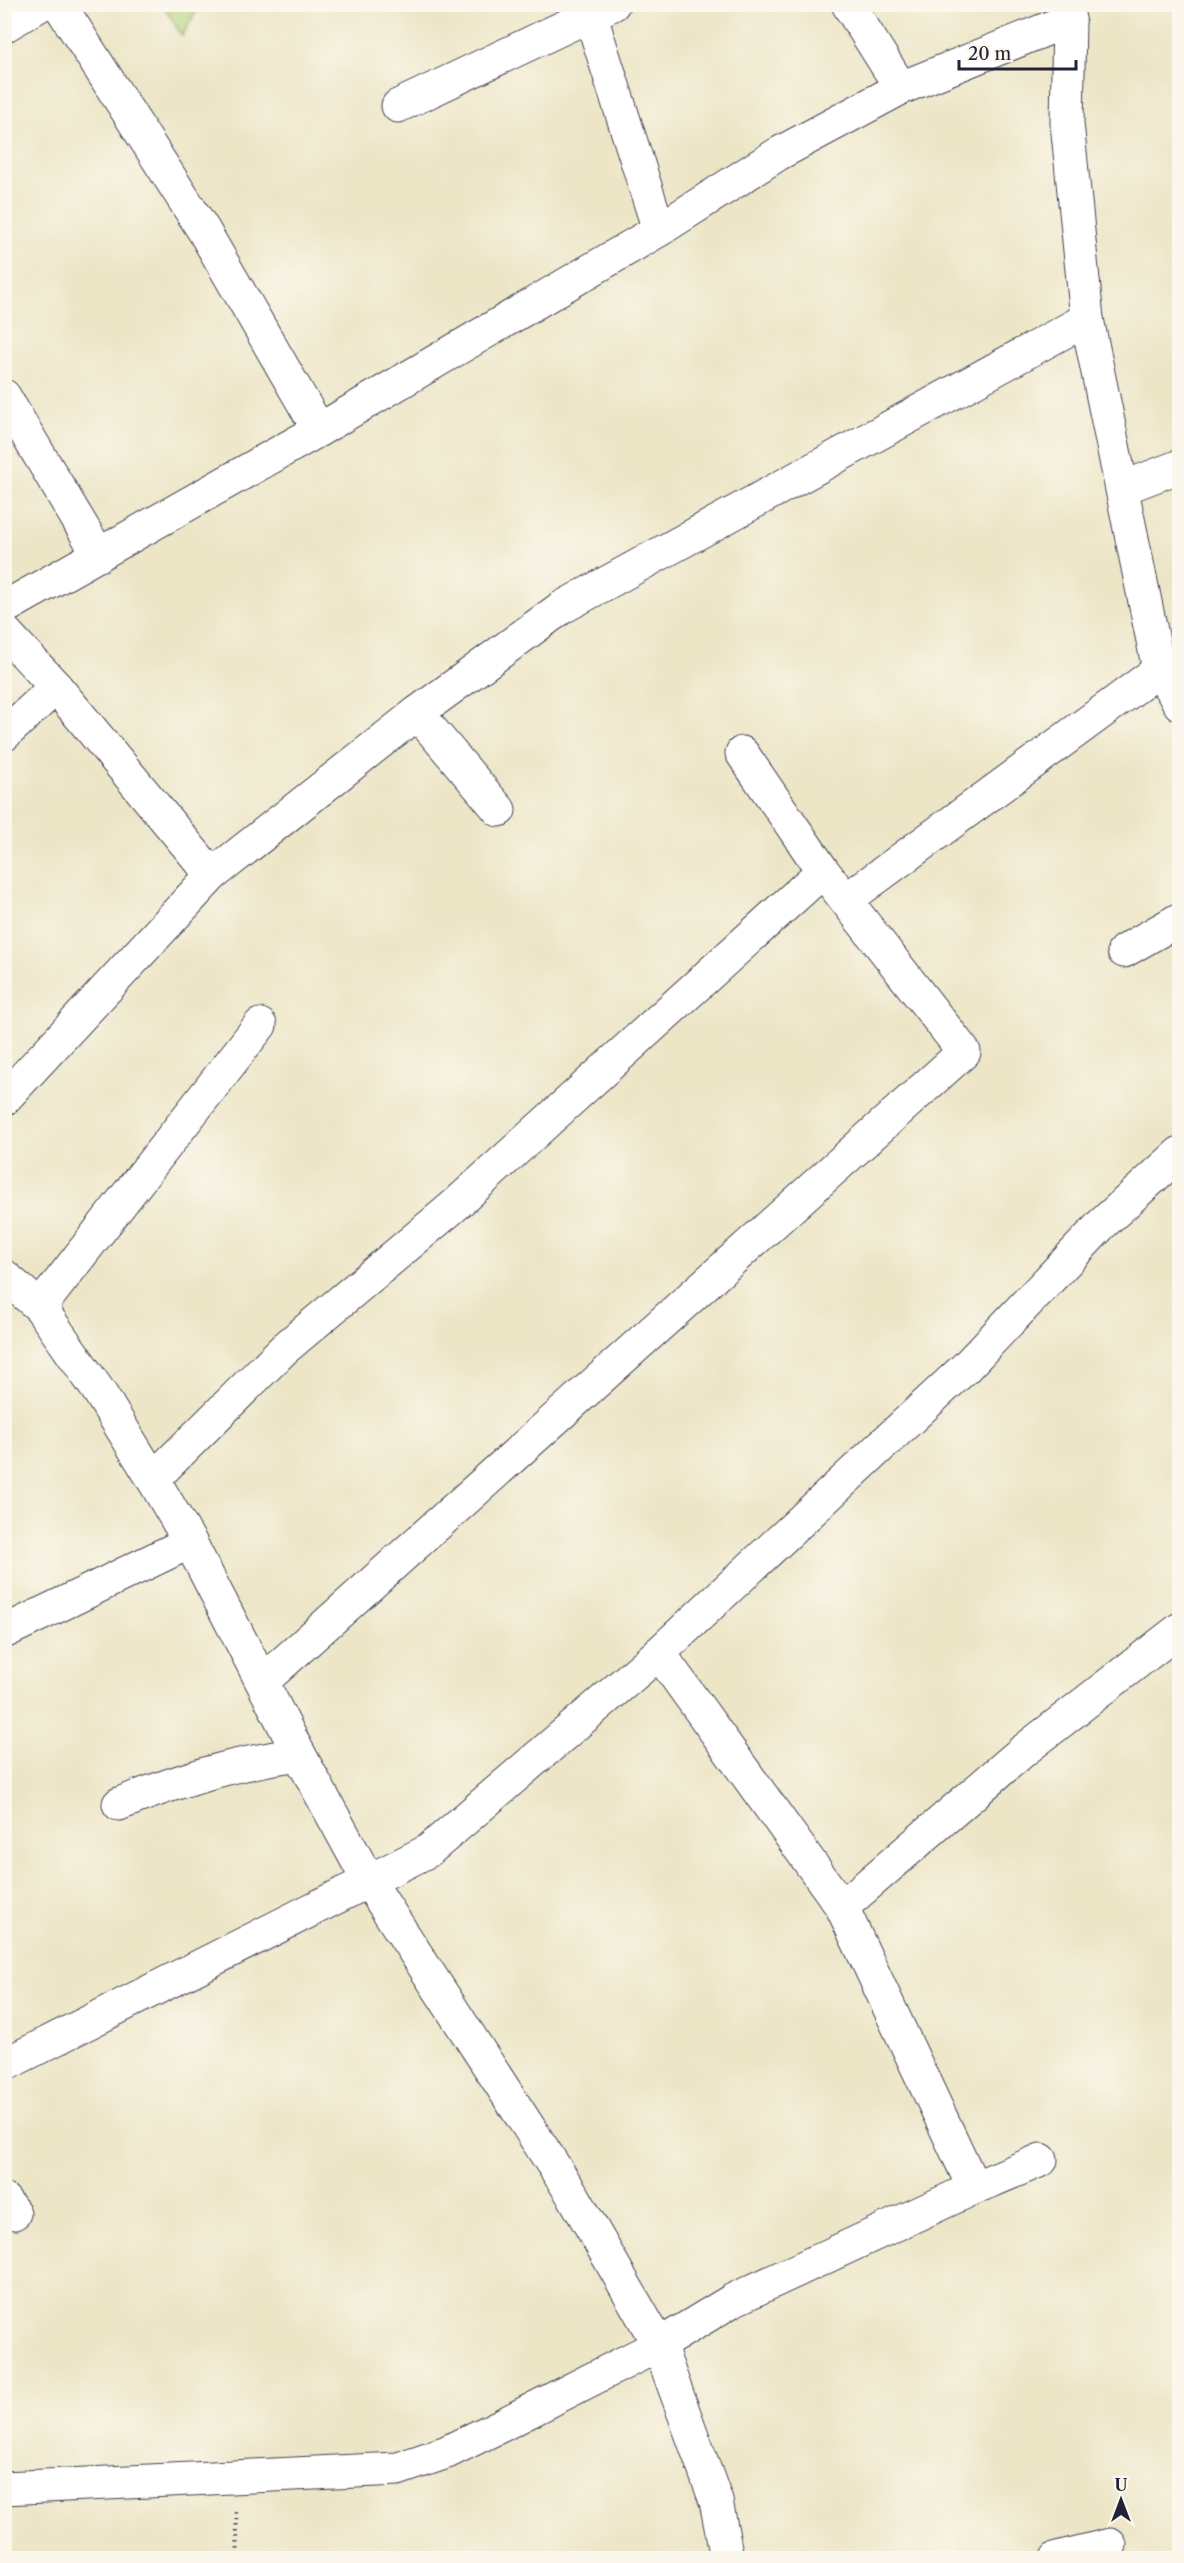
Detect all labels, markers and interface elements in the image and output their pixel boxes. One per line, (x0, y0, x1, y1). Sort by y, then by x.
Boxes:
scale bar (959, 33, 1076, 71)
text: 20 m (968, 43, 1012, 65)
north arrow (1091, 2470, 1151, 2530)
text: U (1115, 2475, 1128, 2495)

